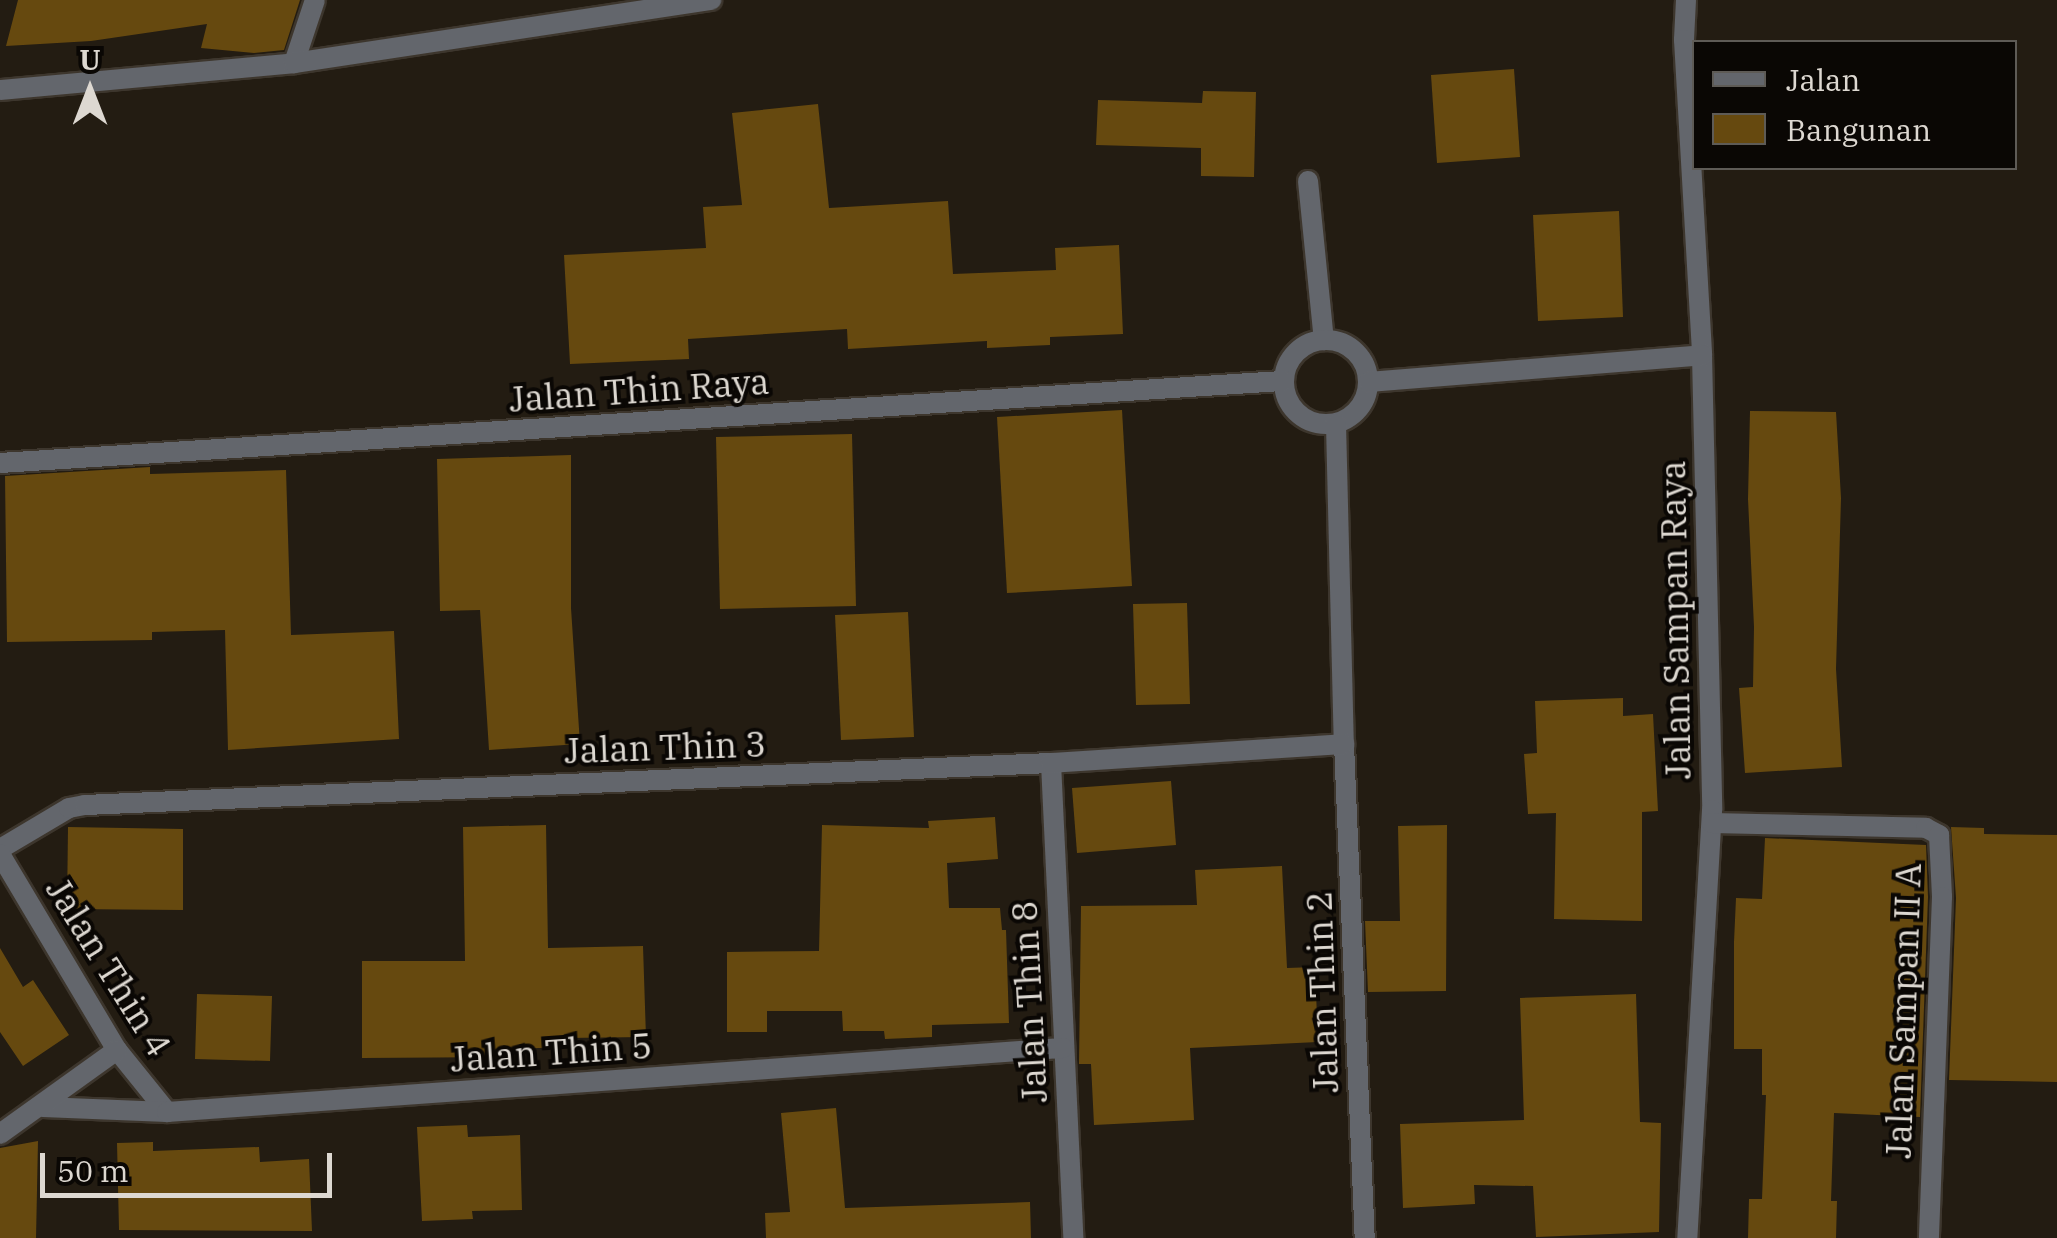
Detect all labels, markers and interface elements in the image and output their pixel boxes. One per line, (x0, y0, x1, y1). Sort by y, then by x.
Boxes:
north arrow (40, 40, 140, 140)
legend (1692, 40, 2017, 170)
text: U (79, 41, 101, 78)
text: Jalan (1786, 60, 1861, 99)
text: Bangunan (1786, 110, 1931, 149)
street label: Jalan Thin Raya (507, 360, 771, 420)
street label: Jalan Sampan Raya (1651, 460, 1699, 780)
street label: Jalan Thin 3 (563, 722, 767, 772)
street label: Jalan Sampan II A (1877, 862, 1929, 1160)
street label: Jalan Thin 4 (38, 870, 180, 1064)
street label: Jalan Thin 2 (1297, 890, 1347, 1094)
street label: Jalan Thin 8 (1003, 900, 1055, 1104)
street label: Jalan Thin 5 (449, 1024, 653, 1080)
scale bar (45, 1133, 338, 1195)
text: 50 m (57, 1151, 129, 1190)

